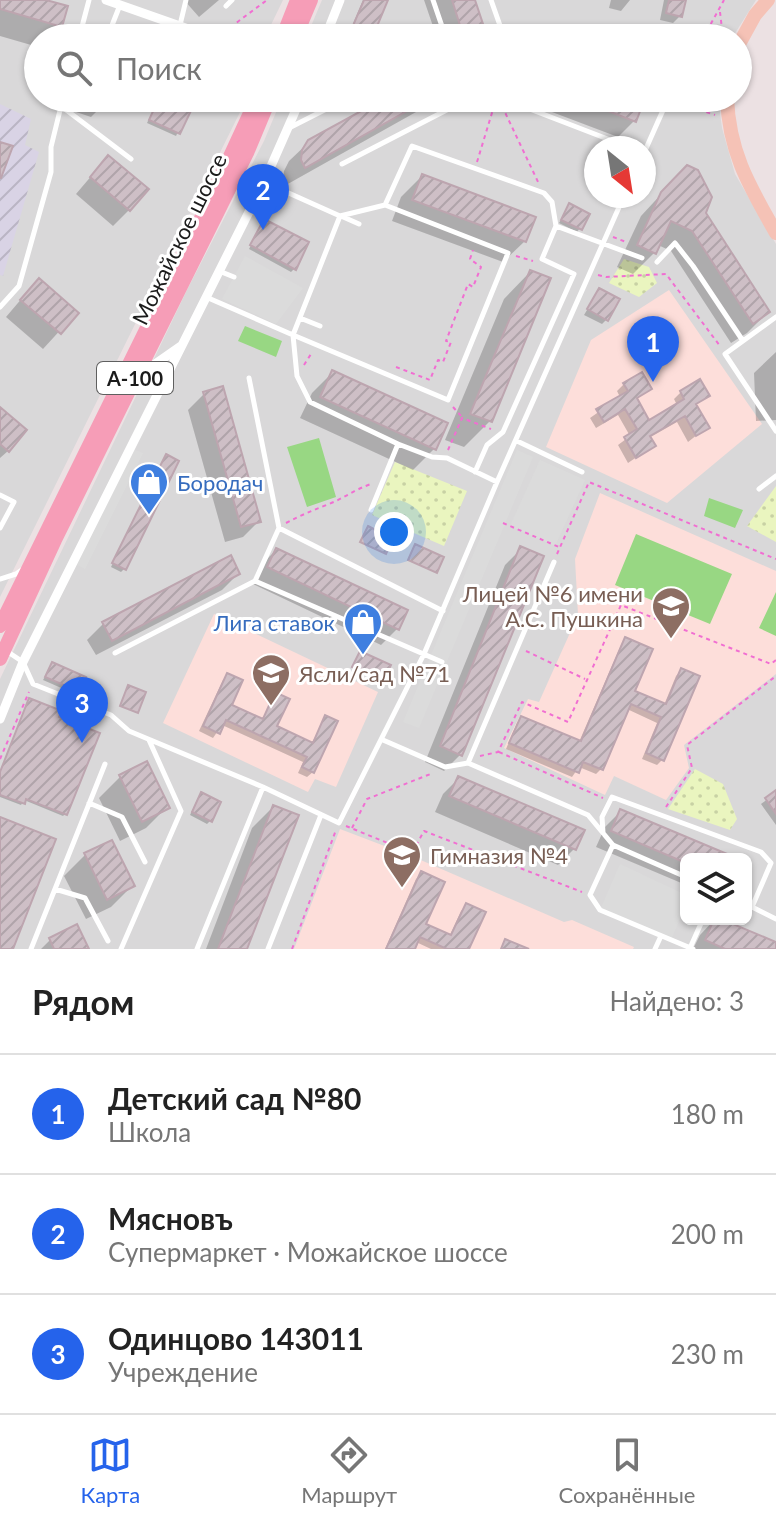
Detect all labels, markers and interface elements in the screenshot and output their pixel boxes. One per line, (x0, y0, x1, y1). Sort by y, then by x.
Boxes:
search box (24, 24, 752, 112)
icon: search (52, 46, 96, 90)
text: Поиск (116, 50, 202, 86)
north arrow (584, 136, 656, 208)
street label: Можайское шоссе (126, 149, 232, 329)
pin: 2 (237, 164, 289, 230)
pin: 1 (627, 316, 679, 382)
road number: А-100 (97, 362, 173, 394)
shop icon: Бородач (128, 461, 170, 516)
place label: Бородач (177, 469, 263, 496)
your location (374, 512, 414, 552)
place label: Лицей №6 имени А.С. Пушкина (462, 580, 643, 632)
school or university icon: Лицей №6 имени А.С. Пушкина (650, 585, 692, 640)
shop icon: Лига ставок (342, 601, 384, 656)
place label: Лига ставок (213, 609, 336, 636)
school or university icon: Ясли/сад №71 (250, 652, 292, 707)
place label: Ясли/сад №71 (298, 660, 450, 687)
pin: 3 (56, 677, 108, 743)
school or university icon: Гимназия №4 (381, 834, 423, 889)
place label: Гимназия №4 (430, 842, 568, 869)
map controls (680, 853, 752, 925)
button: layers (680, 853, 752, 925)
text: Рядом (32, 981, 134, 1022)
text: Найдено: 3 (609, 985, 744, 1017)
text: Детский сад №80 (108, 1080, 361, 1116)
text: 1 (50, 1098, 66, 1130)
text: 180 m (671, 1098, 744, 1130)
text: Школа (108, 1116, 191, 1148)
text: Мясновъ (108, 1200, 233, 1236)
text: 2 (50, 1218, 66, 1250)
text: 200 m (671, 1218, 744, 1250)
text: Супермаркет · Можайское шоссе (108, 1236, 508, 1268)
text: Одинцово 143011 (108, 1320, 364, 1356)
text: 3 (50, 1338, 66, 1370)
text: 230 m (671, 1338, 744, 1370)
text: Учреждение (108, 1356, 258, 1388)
tab: Карта (81, 1433, 140, 1508)
tab: Маршрут (301, 1433, 397, 1508)
tab: Сохранённые (558, 1433, 695, 1508)

